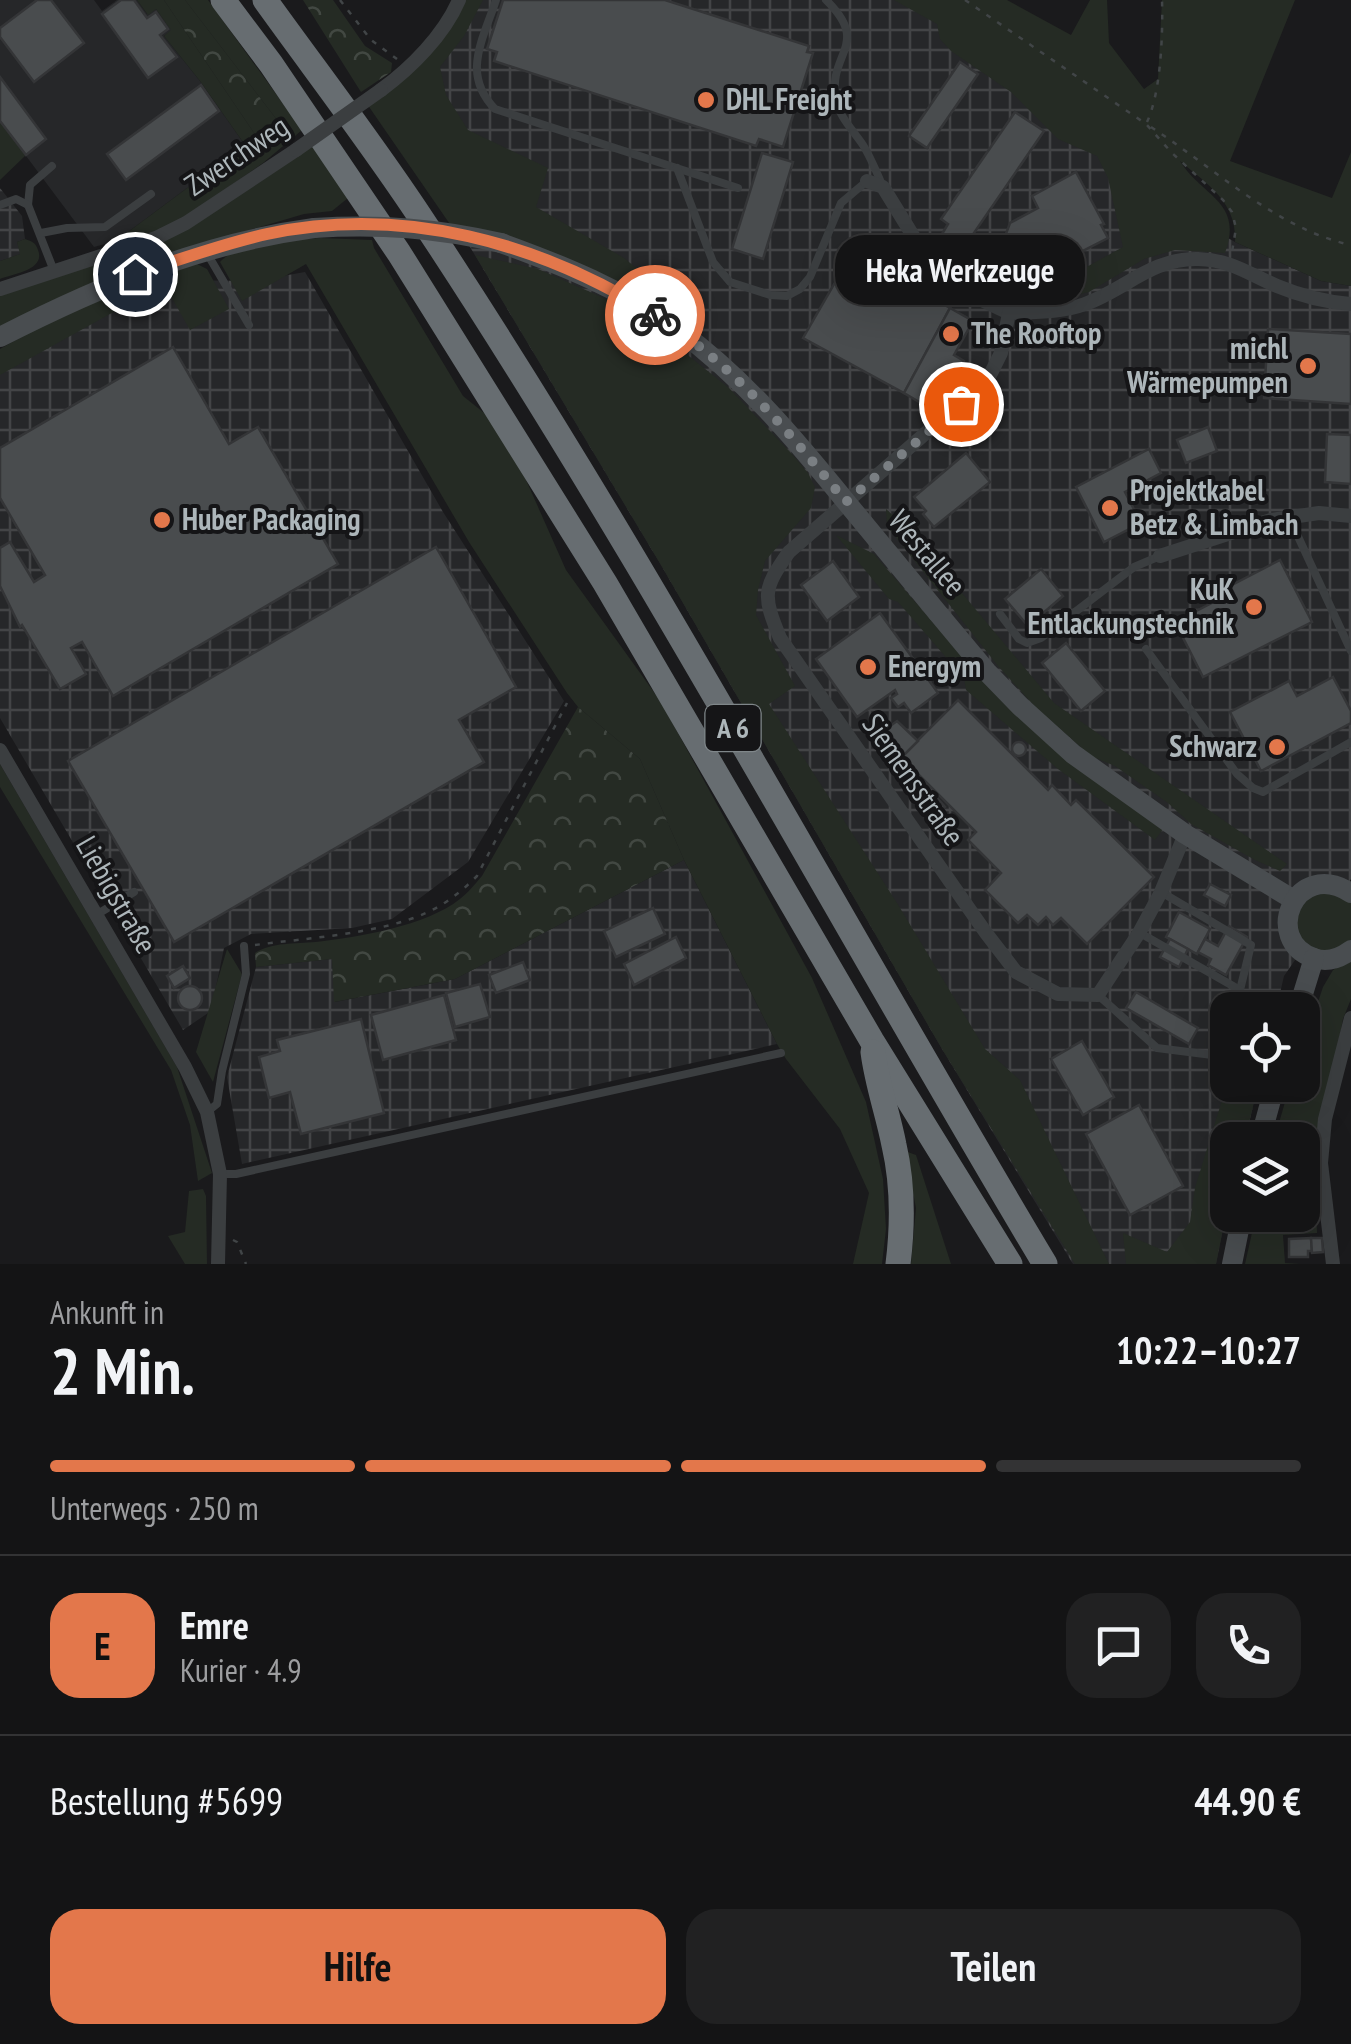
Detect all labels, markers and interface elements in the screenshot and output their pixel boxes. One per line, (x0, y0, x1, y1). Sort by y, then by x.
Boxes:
place label: DHL Freight (726, 79, 852, 118)
marker: DHL Freight (695, 89, 717, 111)
street label: Zwerchweg (177, 106, 296, 204)
pin (93, 232, 178, 317)
callout: Heka Werkzeuge (836, 234, 1086, 304)
icon: home (108, 247, 163, 302)
text: Heka Werkzeuge (866, 249, 1054, 291)
courier (605, 265, 705, 365)
icon: bike (628, 288, 683, 343)
place label: The Rooftop (971, 313, 1101, 352)
marker: The Rooftop (940, 323, 962, 345)
place label: michl Wärmepumpen (1126, 328, 1289, 401)
marker: michl Wärmepumpen (1297, 355, 1319, 377)
pin (919, 362, 1004, 447)
icon: bag (934, 377, 989, 432)
place label: Projektkabel Betz & Limbach (1130, 470, 1298, 543)
marker: Projektkabel Betz & Limbach (1099, 497, 1121, 519)
place label: Huber Packaging (182, 499, 361, 538)
street label: Westallee (881, 501, 975, 603)
marker: Huber Packaging (151, 509, 173, 531)
place label: KuK Entlackungstechnik (1028, 569, 1235, 642)
marker: KuK Entlackungstechnik (1243, 596, 1265, 618)
place label: Energym (888, 646, 981, 685)
marker: Energym (857, 656, 879, 678)
road number: A 6 (706, 705, 760, 751)
street label: Siemensstraße (854, 705, 974, 853)
place label: Schwarz (1169, 726, 1257, 765)
marker: Schwarz (1266, 736, 1288, 758)
street label: Liebigstraße (68, 828, 167, 960)
map controls (1210, 992, 1320, 1232)
button: locate (1210, 992, 1320, 1102)
button: layers (1210, 1122, 1320, 1232)
text: Ankunft in (50, 1291, 164, 1333)
text: 10:22–10:27 (1116, 1325, 1301, 1374)
text: 2 Min. (50, 1328, 195, 1412)
text: Unterwegs · 250 m (50, 1487, 259, 1529)
button: chat (1066, 1593, 1171, 1698)
button: phone (1196, 1593, 1301, 1698)
text: Emre (180, 1600, 249, 1649)
text: E (94, 1621, 111, 1670)
text: Kurier · 4.9 (180, 1649, 302, 1691)
text: Bestellung #5699 (50, 1776, 283, 1825)
text: 44.90 € (1194, 1776, 1301, 1825)
button: Hilfe (50, 1909, 666, 2024)
button: Teilen (686, 1909, 1301, 2024)

